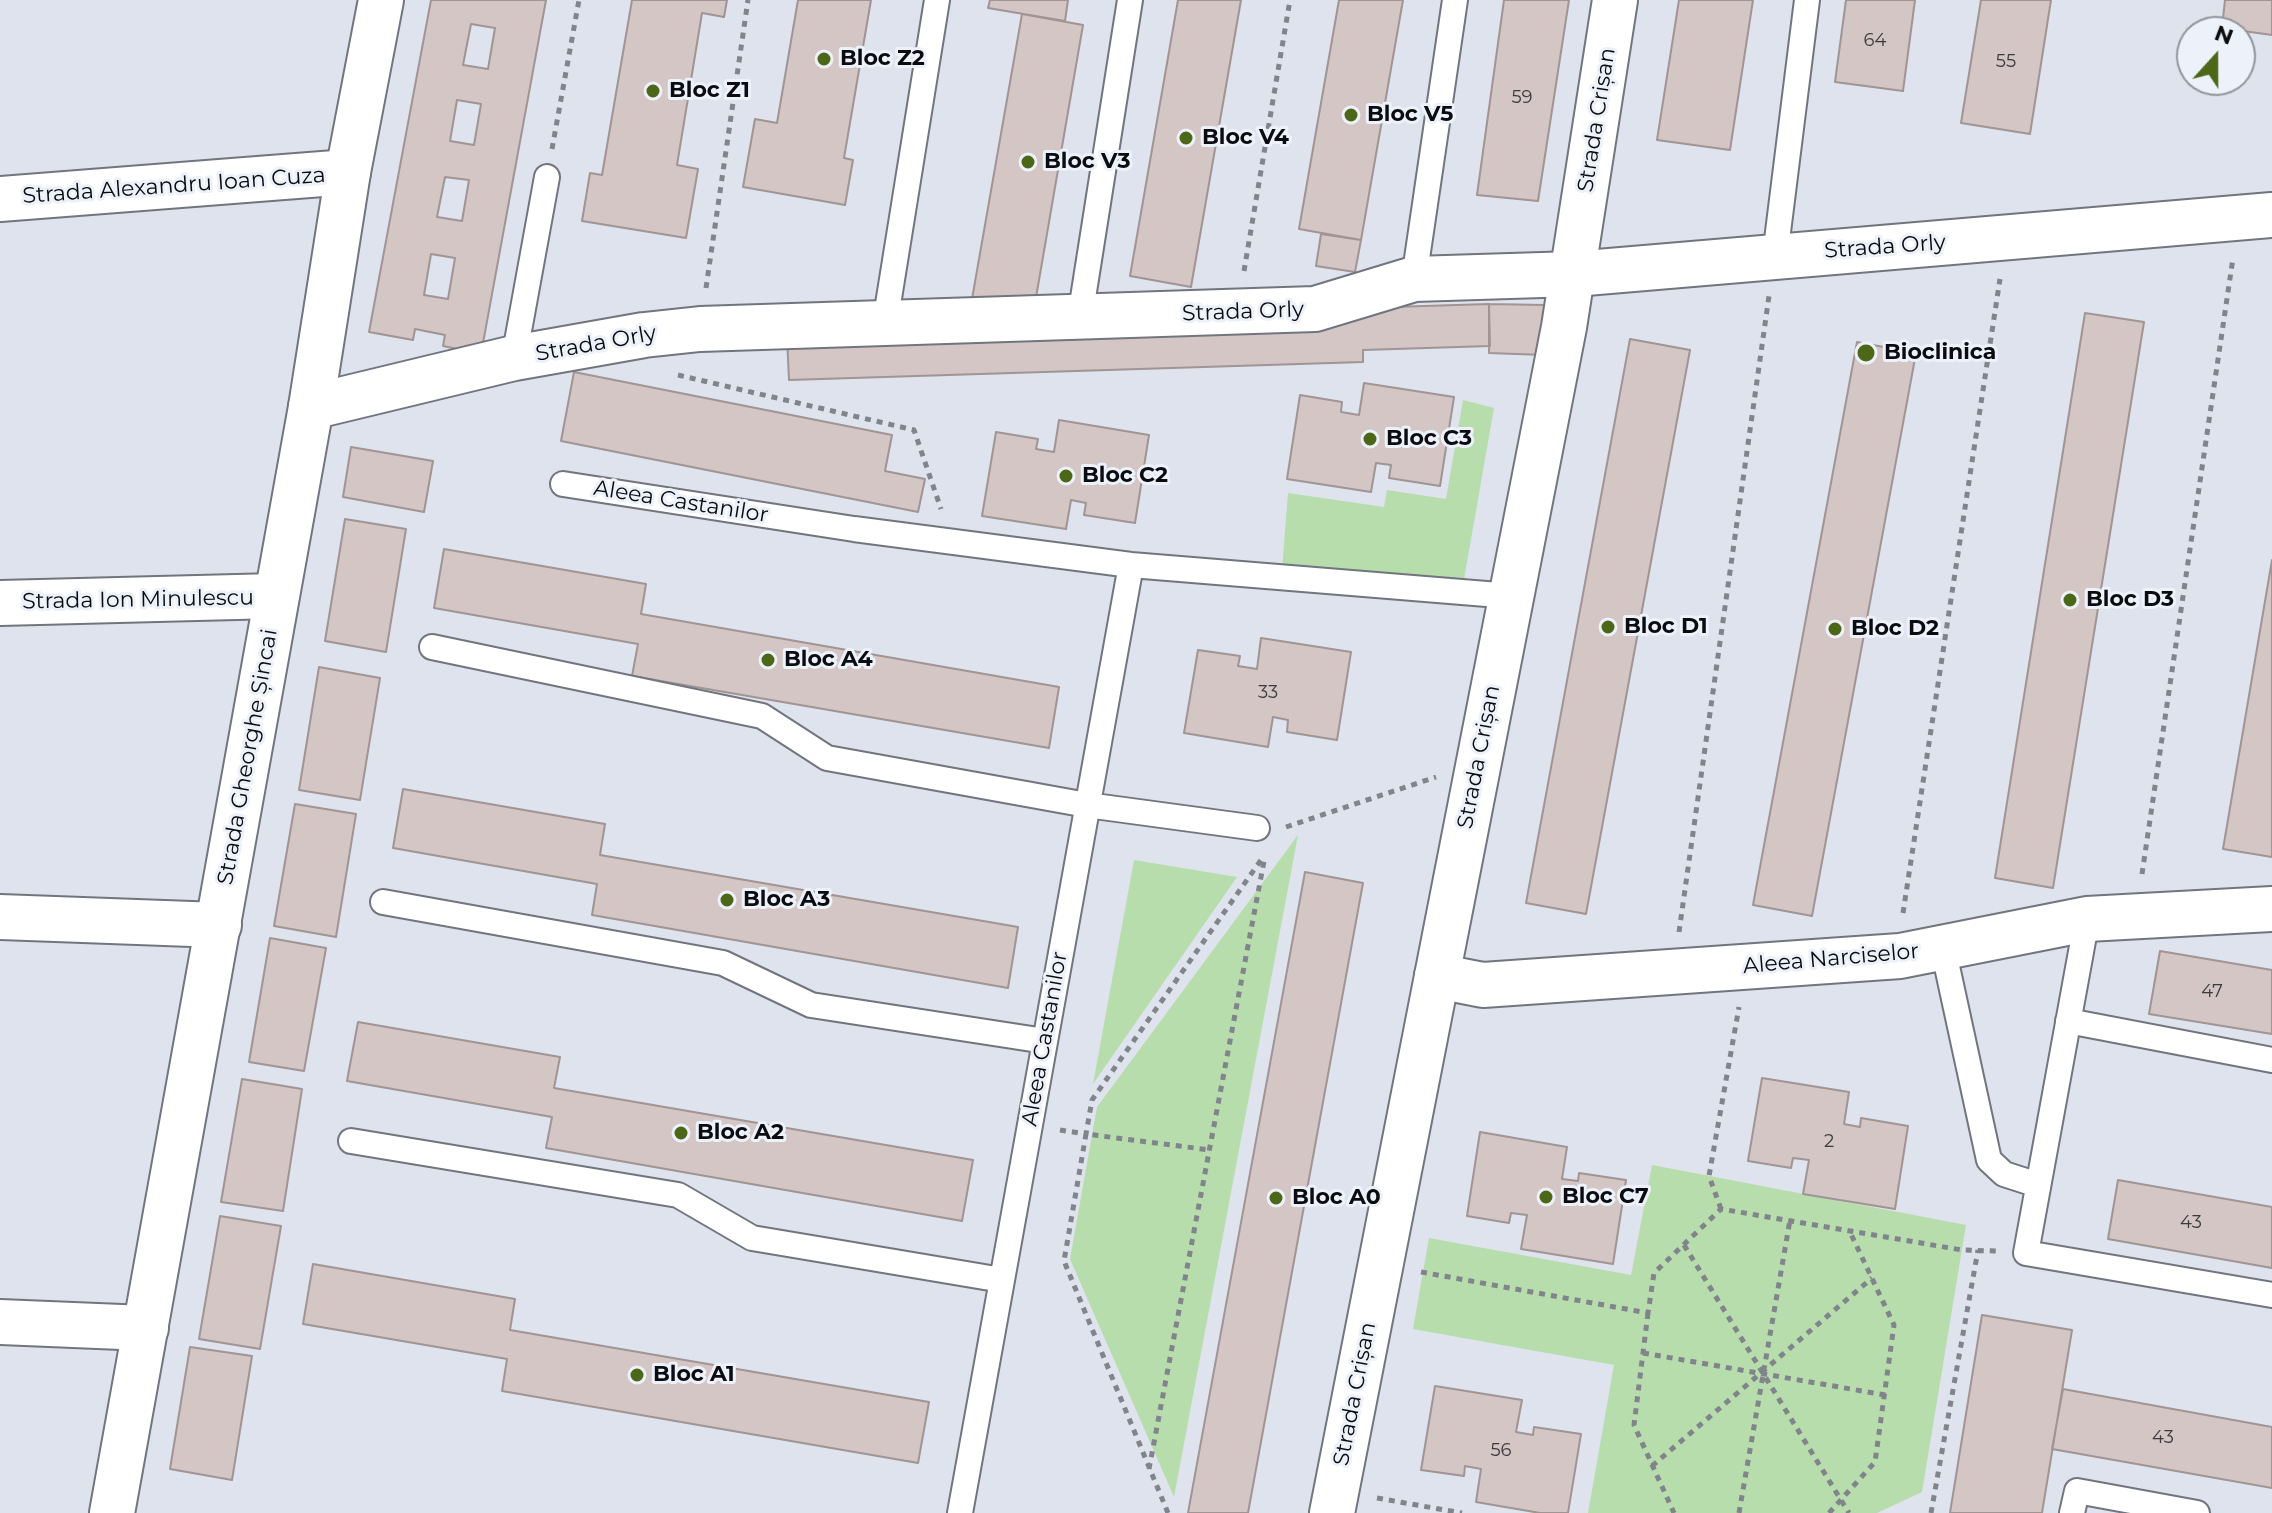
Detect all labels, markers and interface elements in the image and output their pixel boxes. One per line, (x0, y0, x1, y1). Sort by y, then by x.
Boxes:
north arrow (2176, 16, 2256, 96)
text: N (2211, 19, 2237, 51)
house number: 64 (1864, 30, 1886, 52)
place label: Bloc Z2 (840, 46, 925, 72)
street label: Strada Crișan (1573, 46, 1621, 194)
marker: Bloc Z2 (815, 50, 833, 68)
house number: 55 (1996, 51, 2016, 73)
place label: Bloc Z1 (669, 78, 750, 104)
marker: Bloc Z1 (644, 82, 662, 100)
house number: 59 (1511, 87, 1533, 109)
place label: Bloc V5 (1367, 102, 1453, 128)
marker: Bloc V5 (1342, 106, 1360, 124)
place label: Bloc V4 (1202, 125, 1289, 151)
marker: Bloc V4 (1177, 129, 1195, 147)
place label: Bloc V3 (1044, 149, 1131, 175)
marker: Bloc V3 (1019, 153, 1037, 171)
street label: Strada Alexandru Ioan Cuza (22, 162, 326, 210)
street label: Strada Orly (1823, 230, 1947, 264)
street label: Strada Orly (1182, 297, 1304, 327)
street label: Strada Orly (534, 320, 658, 368)
place label: Bioclinica (1884, 340, 1996, 366)
marker: Bioclinica (1855, 342, 1877, 364)
place label: Bloc C3 (1386, 426, 1472, 452)
marker: Bloc C3 (1361, 430, 1379, 448)
place label: Bloc C2 (1082, 463, 1168, 489)
marker: Bloc C2 (1057, 467, 1075, 485)
street label: Aleea Castanilor (592, 475, 770, 529)
street label: Strada Ion Minulescu (22, 585, 254, 615)
place label: Bloc D3 (2086, 587, 2174, 613)
marker: Bloc D3 (2061, 591, 2079, 609)
place label: Bloc D1 (1624, 614, 1708, 640)
place label: Bloc D2 (1851, 616, 1939, 642)
marker: Bloc D1 (1599, 618, 1617, 636)
marker: Bloc D2 (1826, 620, 1844, 638)
street label: Strada Gheorghe Șincai (213, 627, 283, 887)
place label: Bloc A4 (784, 647, 873, 673)
marker: Bloc A4 (759, 651, 777, 669)
house number: 33 (1258, 682, 1278, 704)
street label: Strada Crișan (1452, 683, 1506, 831)
place label: Bloc A3 (743, 887, 830, 913)
marker: Bloc A3 (718, 891, 736, 909)
street label: Aleea Narciselor (1742, 938, 1920, 980)
street label: Aleea Castanilor (1017, 950, 1073, 1128)
house number: 47 (2201, 981, 2223, 1003)
place label: Bloc A2 (697, 1120, 784, 1146)
marker: Bloc A2 (672, 1124, 690, 1142)
house number: 2 (1824, 1131, 1834, 1153)
place label: Bloc C7 (1562, 1184, 1649, 1210)
place label: Bloc A0 (1292, 1185, 1381, 1211)
marker: Bloc C7 (1537, 1188, 1555, 1206)
marker: Bloc A0 (1267, 1189, 1285, 1207)
house number: 43 (2180, 1212, 2202, 1234)
street label: Strada Crișan (1328, 1320, 1382, 1468)
place label: Bloc A1 (653, 1362, 735, 1388)
marker: Bloc A1 (628, 1366, 646, 1384)
house number: 43 (2152, 1427, 2174, 1449)
house number: 56 (1490, 1440, 1512, 1462)

